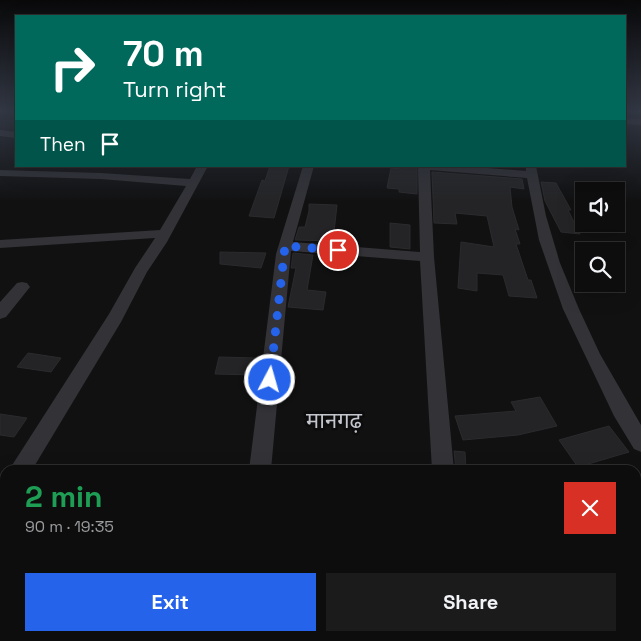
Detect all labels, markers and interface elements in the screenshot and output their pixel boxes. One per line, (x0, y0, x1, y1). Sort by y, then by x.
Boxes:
text: 70 m (123, 32, 204, 76)
icon: right (40, 35, 105, 100)
text: Turn right (123, 75, 226, 103)
icon: arrive (96, 130, 124, 158)
text: Then (40, 132, 86, 157)
map controls (575, 182, 625, 292)
button: sound (575, 182, 625, 232)
pin (317, 229, 359, 271)
icon: arrive (324, 236, 352, 264)
button: search (575, 242, 625, 292)
position arrow (243, 353, 295, 405)
district label: मानगढ़ (306, 406, 363, 434)
text: 2 min (25, 477, 103, 516)
button: close (564, 482, 616, 534)
text: 90 m · 19:35 (25, 516, 114, 537)
button: Exit (25, 573, 316, 631)
button: Share (326, 573, 616, 631)

